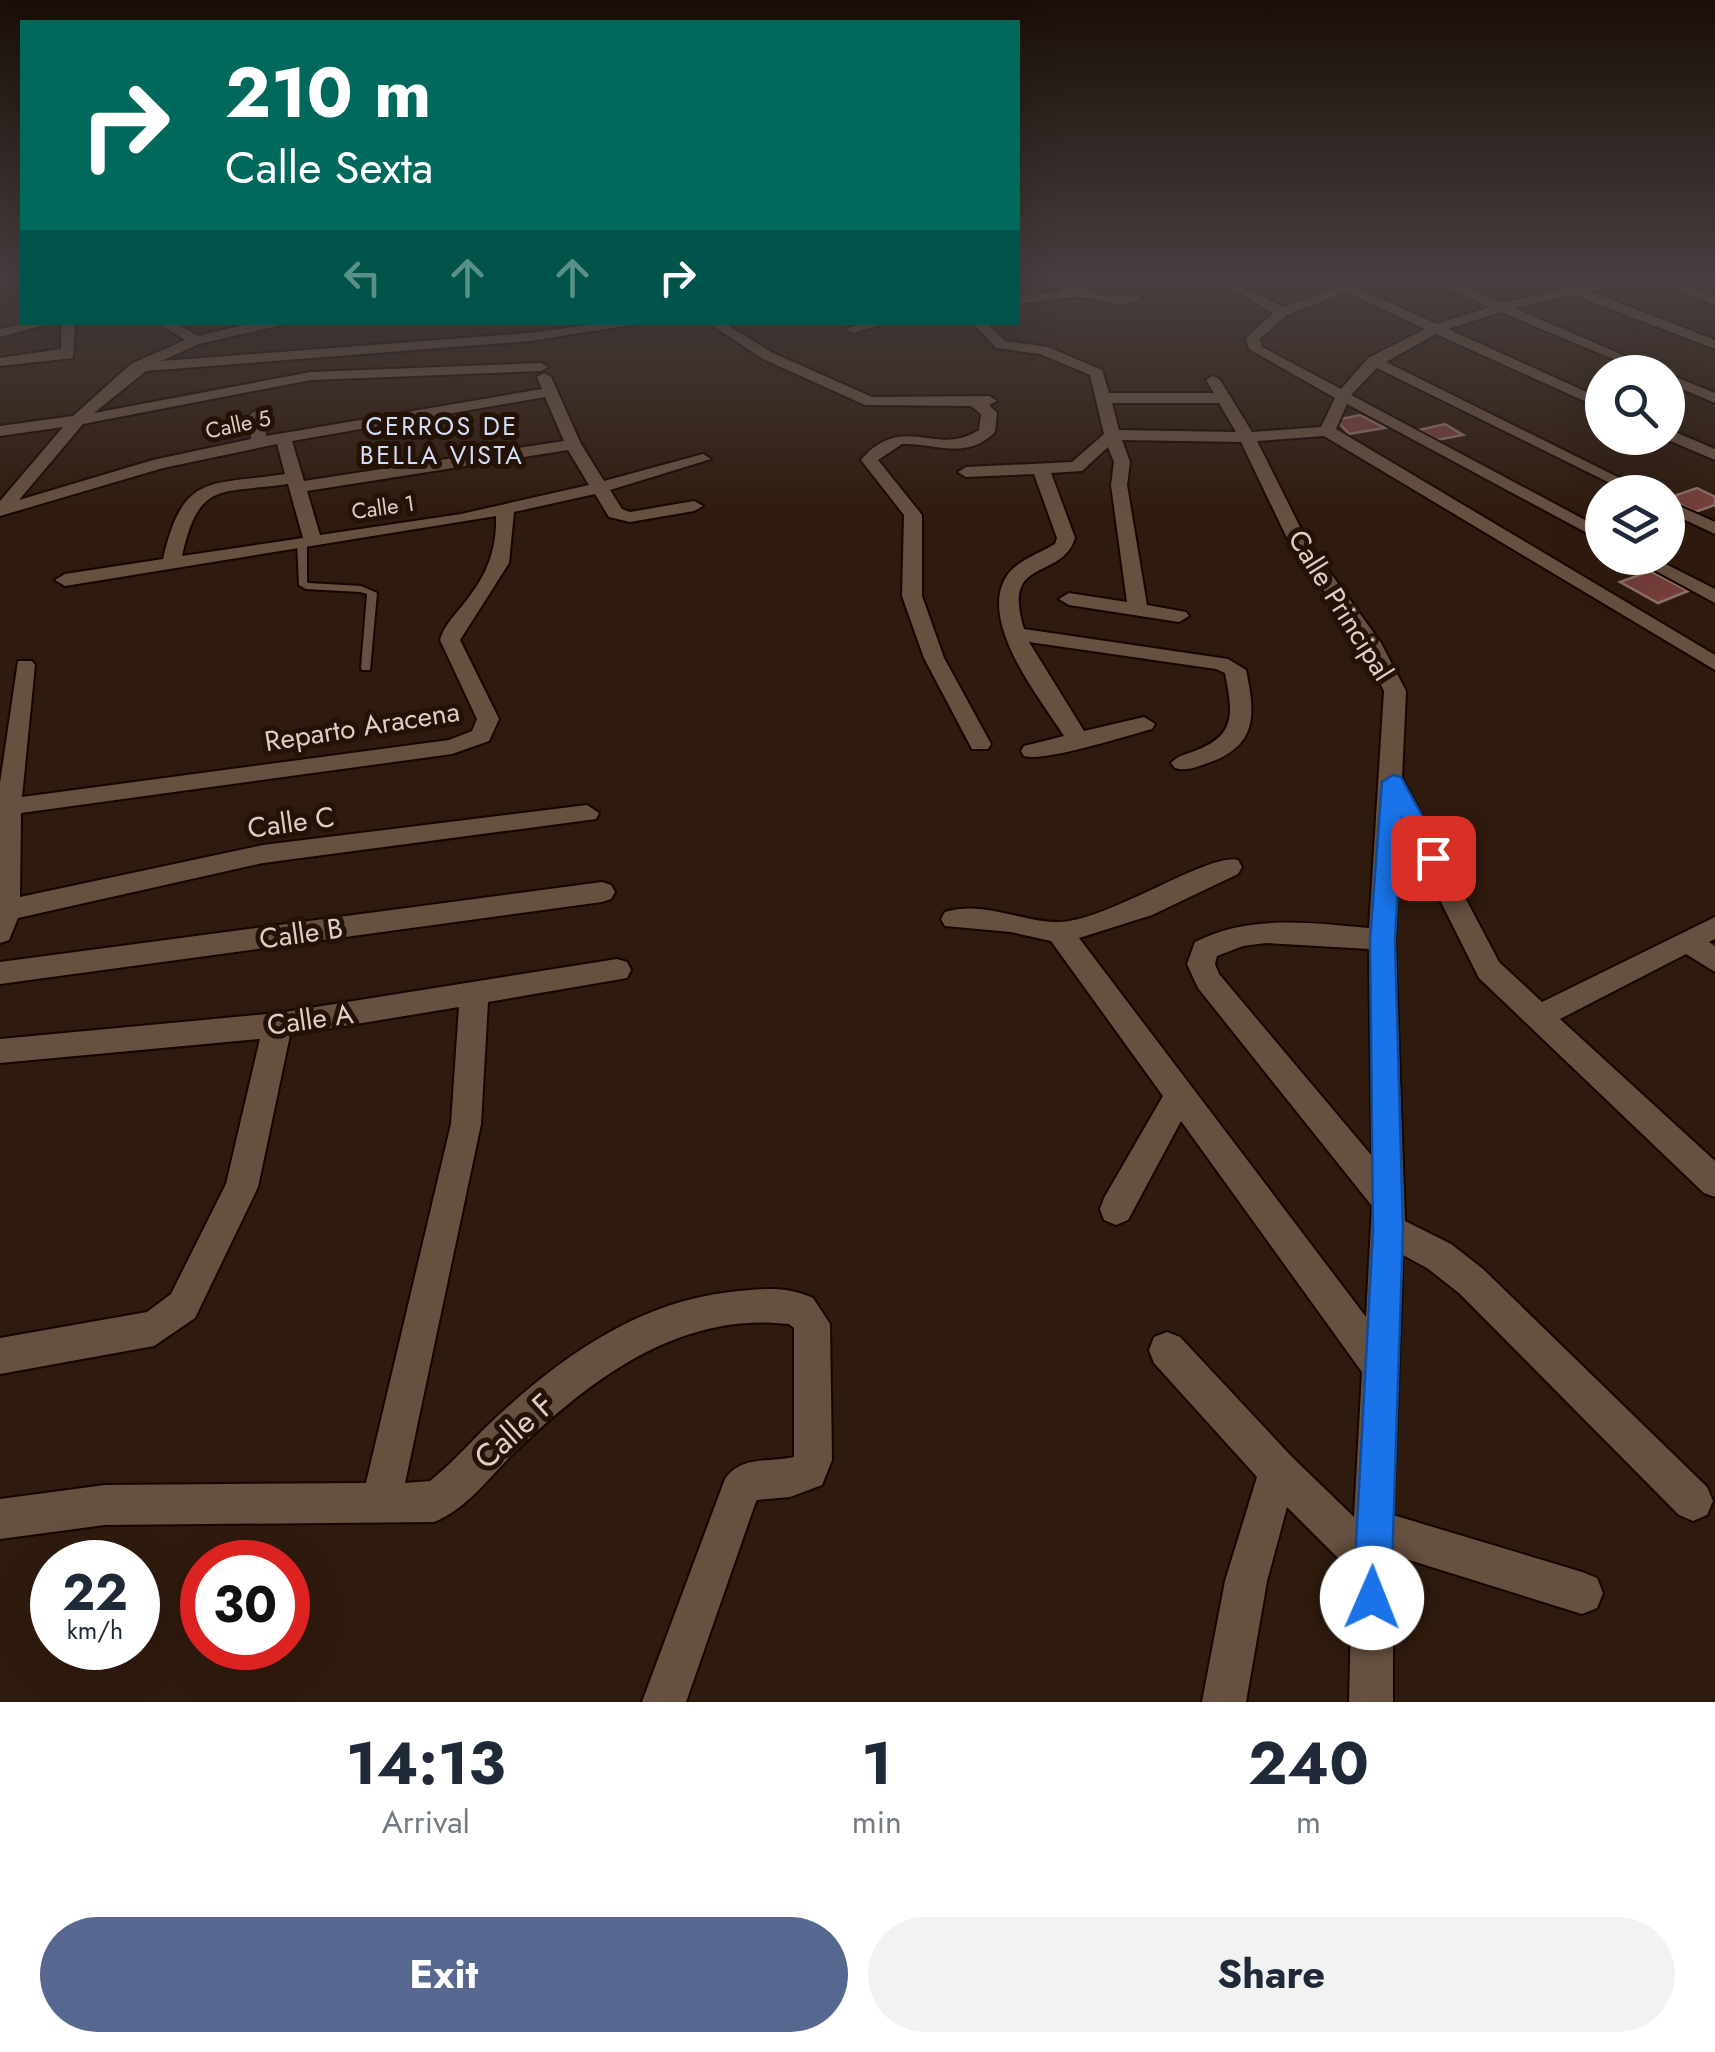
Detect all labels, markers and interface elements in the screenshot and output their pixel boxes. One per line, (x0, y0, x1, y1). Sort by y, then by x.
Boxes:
text: 210 m (225, 42, 431, 143)
icon: right (60, 60, 190, 190)
text: Calle Sexta (225, 135, 433, 200)
icon: left (335, 250, 390, 305)
icon: ahead (440, 250, 495, 305)
icon: ahead (545, 250, 600, 305)
icon: right (650, 250, 705, 305)
map controls (1585, 355, 1685, 575)
button: search (1585, 355, 1685, 455)
street label: Calle 5 (202, 401, 274, 447)
district label: CERROS DE BELLA VISTA (360, 408, 524, 473)
button: layers (1585, 475, 1685, 575)
street label: Calle 1 (349, 487, 417, 527)
street label: Calle Principal (1278, 522, 1403, 689)
street label: Reparto Aracena (262, 691, 463, 762)
street label: Calle C (245, 796, 337, 849)
pin (1391, 816, 1476, 901)
icon: arrive (1406, 831, 1461, 886)
street label: Calle B (257, 907, 346, 960)
street label: Calle A (264, 993, 356, 1046)
street label: Calle F (464, 1382, 564, 1480)
speed limit sign: 30 (180, 1540, 310, 1670)
position arrow (1320, 1546, 1424, 1650)
text: 22 (62, 1556, 128, 1629)
text: km/h (67, 1612, 123, 1648)
text: 14:13 (346, 1720, 506, 1807)
text: 1 (862, 1720, 892, 1807)
text: 240 (1248, 1720, 1369, 1807)
text: Arrival (382, 1799, 470, 1845)
text: min (852, 1799, 902, 1845)
text: m (1296, 1799, 1321, 1845)
button: Exit (40, 1917, 848, 2032)
button: Share (868, 1917, 1675, 2032)

